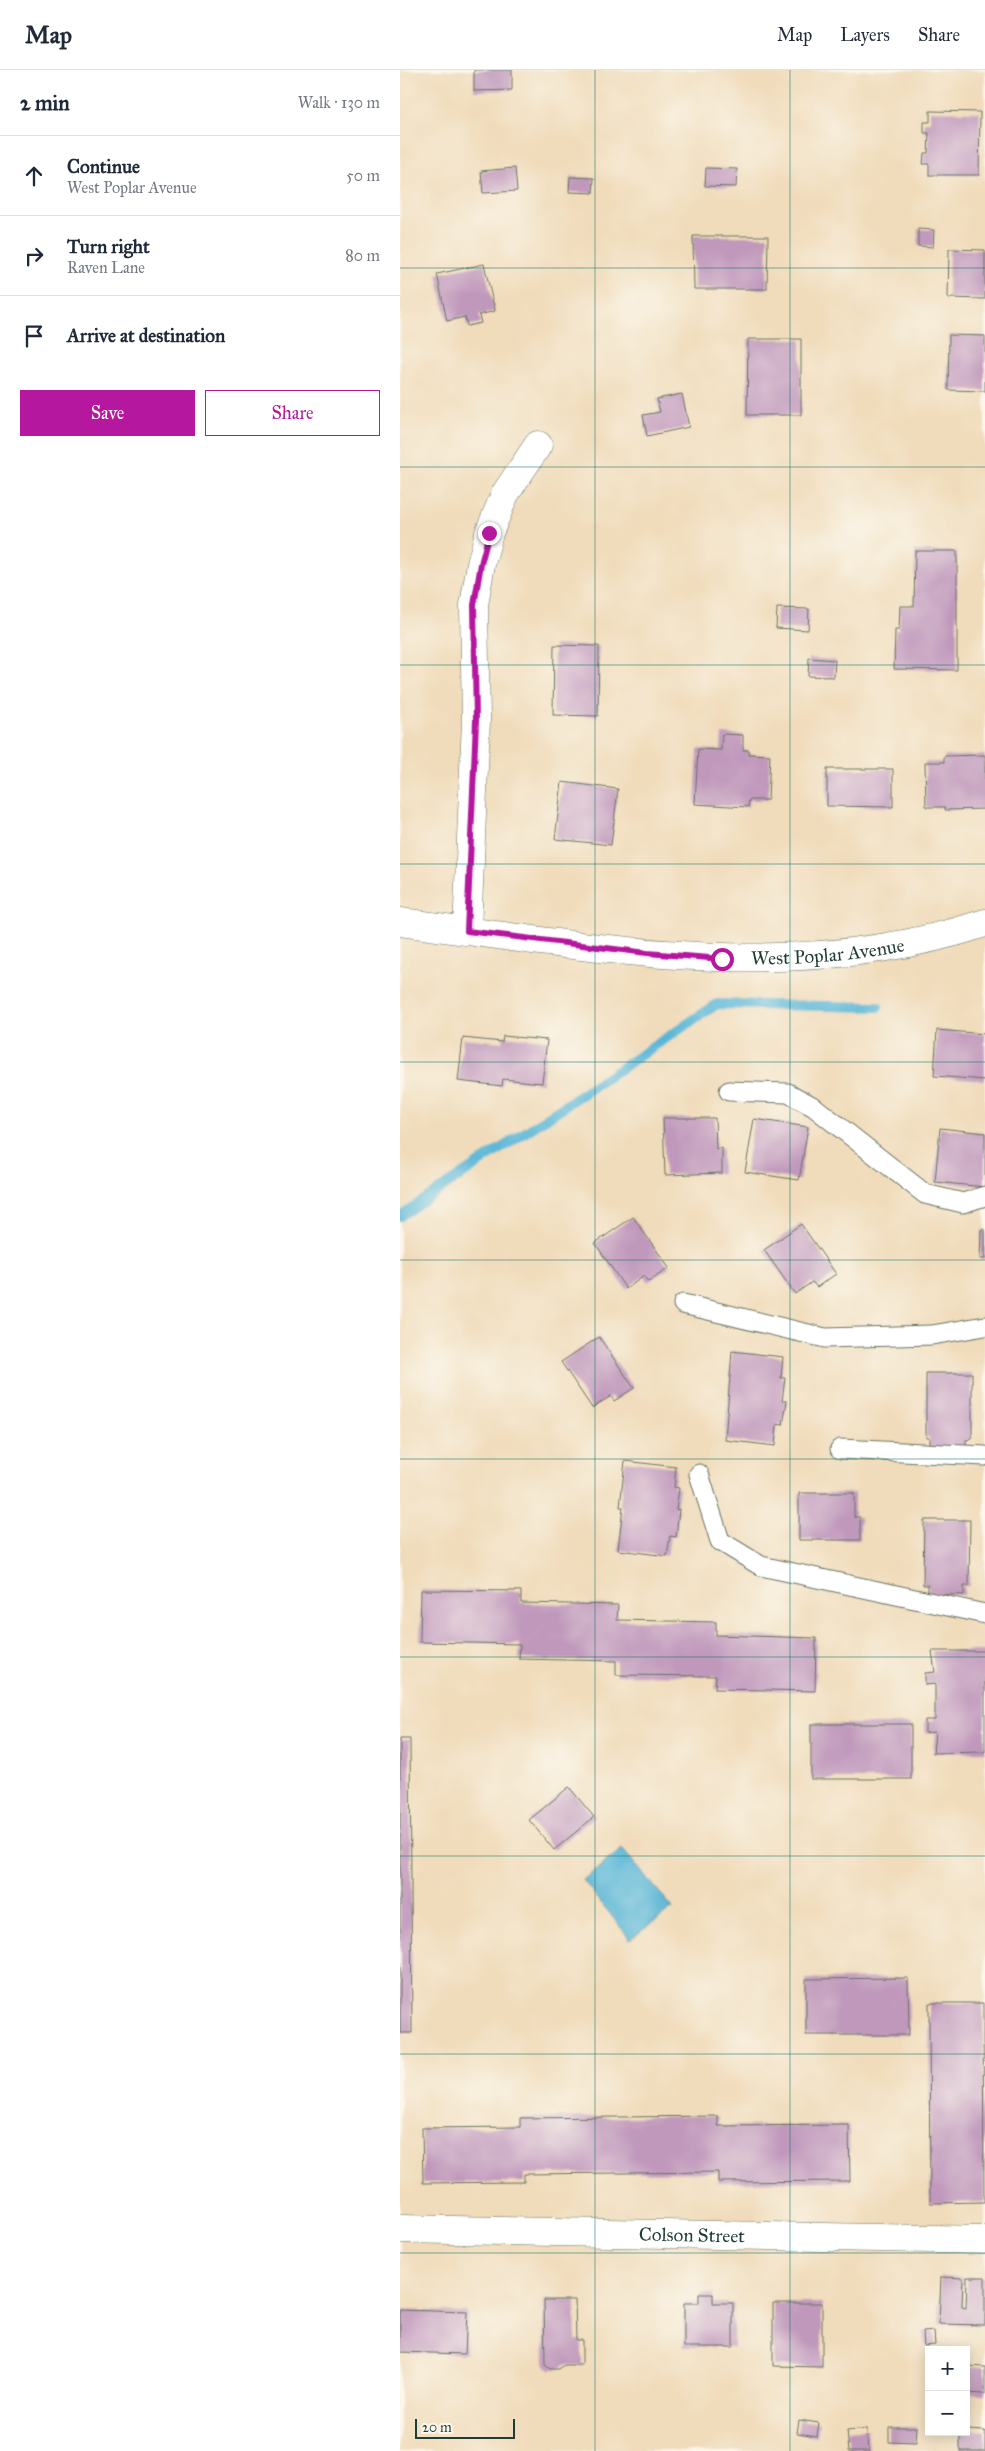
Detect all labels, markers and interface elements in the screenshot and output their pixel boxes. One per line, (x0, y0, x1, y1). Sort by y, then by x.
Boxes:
text: Map (25, 20, 72, 50)
text: Map (777, 24, 812, 46)
text: Layers (840, 24, 890, 46)
text: Share (918, 24, 960, 46)
text: 2 min (20, 90, 70, 116)
text: Walk · 130 m (298, 93, 380, 112)
text: Continue (67, 155, 140, 178)
icon: ahead (20, 162, 48, 190)
text: 50 m (346, 166, 380, 185)
text: West Poplar Avenue (67, 178, 197, 197)
text: Turn right (67, 235, 150, 258)
icon: right (20, 242, 48, 270)
text: 80 m (345, 246, 380, 265)
text: Raven Lane (67, 258, 145, 277)
icon: arrive (20, 322, 48, 350)
text: Arrive at destination (67, 324, 225, 347)
button: Save (20, 390, 195, 436)
button: Share (205, 390, 380, 436)
route end (478, 522, 501, 545)
street label: West Poplar Avenue (751, 933, 906, 970)
route start (711, 948, 734, 971)
street label: Colson Street (639, 2222, 745, 2247)
map controls (925, 2346, 970, 2436)
button: + (925, 2346, 970, 2391)
button: − (925, 2391, 970, 2436)
scale bar (415, 2416, 515, 2439)
text: 20 m (422, 2419, 452, 2436)

